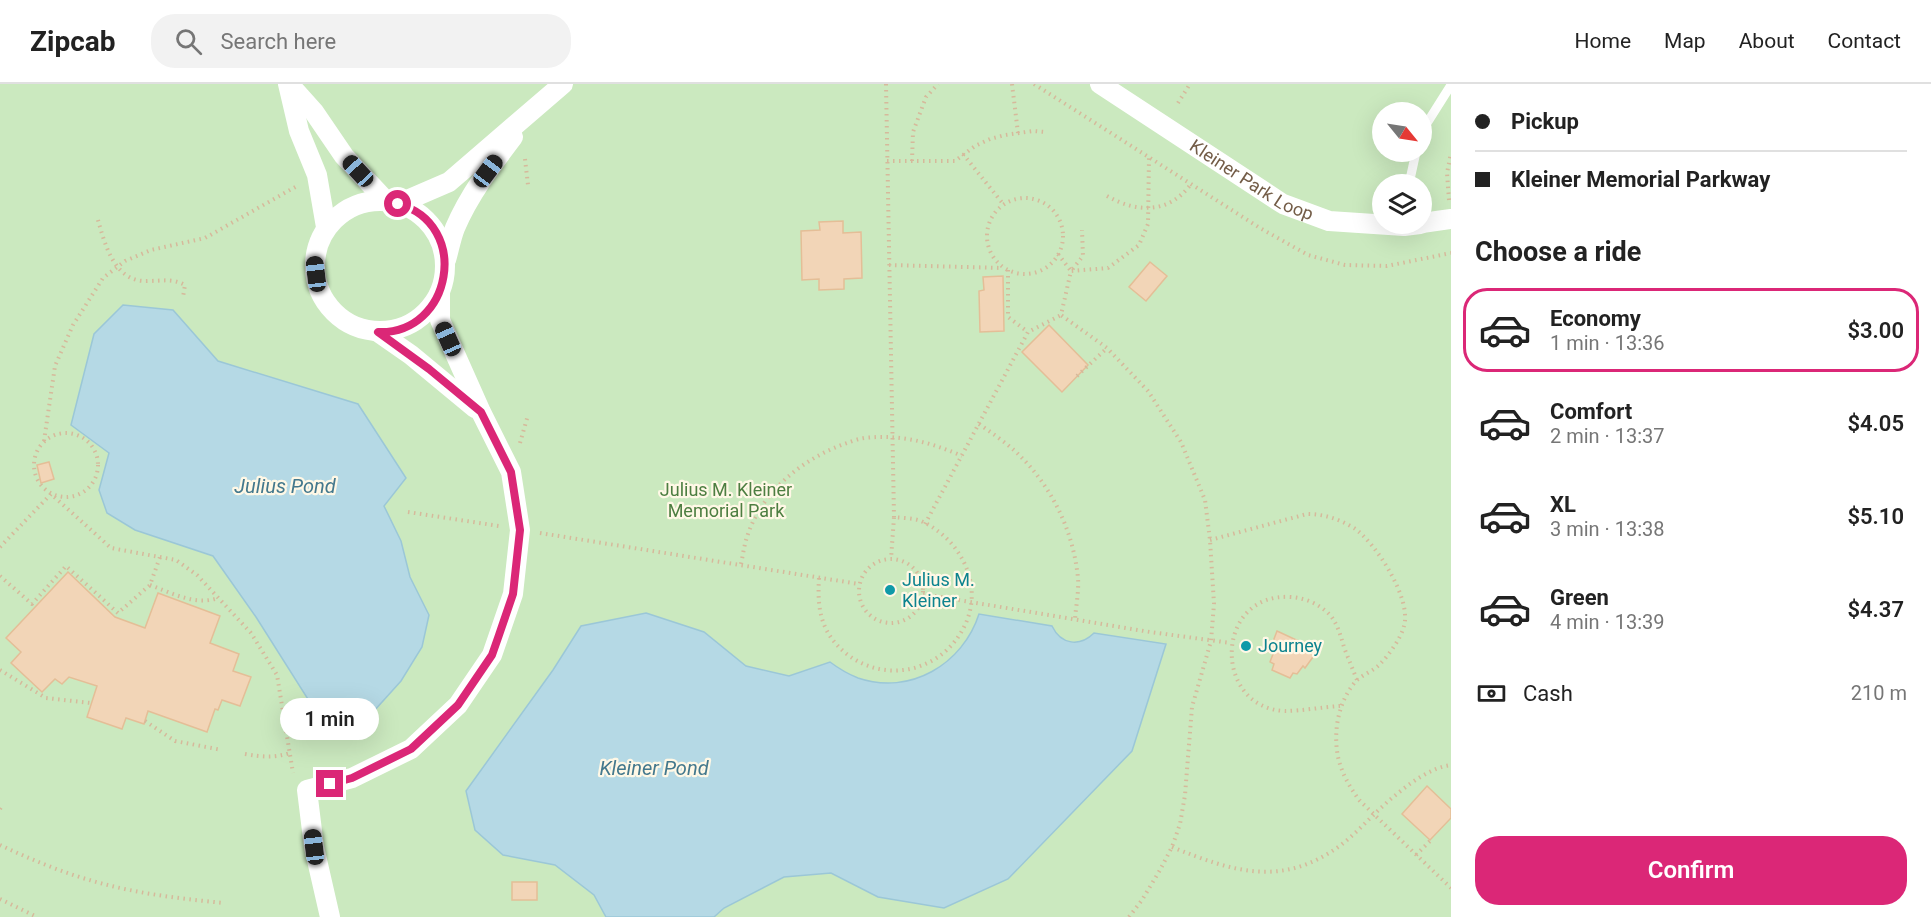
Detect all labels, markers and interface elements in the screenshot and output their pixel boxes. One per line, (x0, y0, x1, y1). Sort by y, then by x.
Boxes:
search box (151, 14, 571, 68)
text: Zipcab (30, 25, 115, 58)
icon: search (172, 25, 205, 58)
text: Search here (220, 29, 336, 54)
text: Home (1575, 29, 1631, 53)
text: Map (1664, 29, 1706, 53)
text: About (1739, 29, 1795, 53)
text: Contact (1828, 29, 1901, 53)
north arrow (1372, 102, 1432, 162)
map controls (1372, 102, 1432, 234)
text: Pickup (1511, 109, 1579, 134)
street label: Kleiner Park Loop (1186, 135, 1316, 224)
car (470, 151, 506, 191)
car (339, 152, 377, 190)
text: Kleiner Memorial Parkway (1511, 167, 1770, 192)
button: layers (1372, 174, 1432, 234)
route start (384, 190, 411, 217)
text: Choose a ride (1475, 236, 1641, 268)
car (305, 255, 327, 293)
icon: car (1478, 303, 1532, 357)
text: Economy (1550, 306, 1641, 331)
text: $3.00 (1847, 318, 1904, 343)
car (432, 319, 464, 359)
text: 1 min · 13:36 (1550, 331, 1665, 355)
icon: car (1478, 396, 1532, 450)
text: Comfort (1550, 399, 1632, 424)
text: $4.05 (1847, 411, 1904, 436)
text: 2 min · 13:37 (1550, 424, 1665, 448)
water label: Julius Pond (234, 474, 337, 498)
park label: Julius M. Kleiner Memorial Park (660, 479, 792, 521)
icon: car (1478, 489, 1532, 543)
text: XL (1550, 492, 1576, 517)
text: $5.10 (1847, 504, 1904, 529)
text: 3 min · 13:38 (1550, 517, 1665, 541)
place label: Julius M. Kleiner (902, 569, 975, 611)
icon: car (1478, 582, 1532, 636)
marker: Julius M. Kleiner (883, 583, 897, 597)
text: Green (1550, 585, 1609, 610)
text: $4.37 (1847, 597, 1904, 622)
text: 4 min · 13:39 (1550, 610, 1665, 634)
place label: Journey (1258, 635, 1323, 656)
marker: Journey (1239, 639, 1253, 653)
icon: cash (1475, 677, 1508, 710)
text: Cash (1523, 681, 1573, 706)
text: 210 m (1851, 681, 1907, 705)
callout: 1 min (280, 697, 380, 739)
text: 1 min (304, 707, 355, 731)
water label: Kleiner Pond (599, 756, 710, 780)
route end (316, 770, 343, 797)
car (303, 828, 325, 866)
button: Confirm (1475, 836, 1907, 905)

